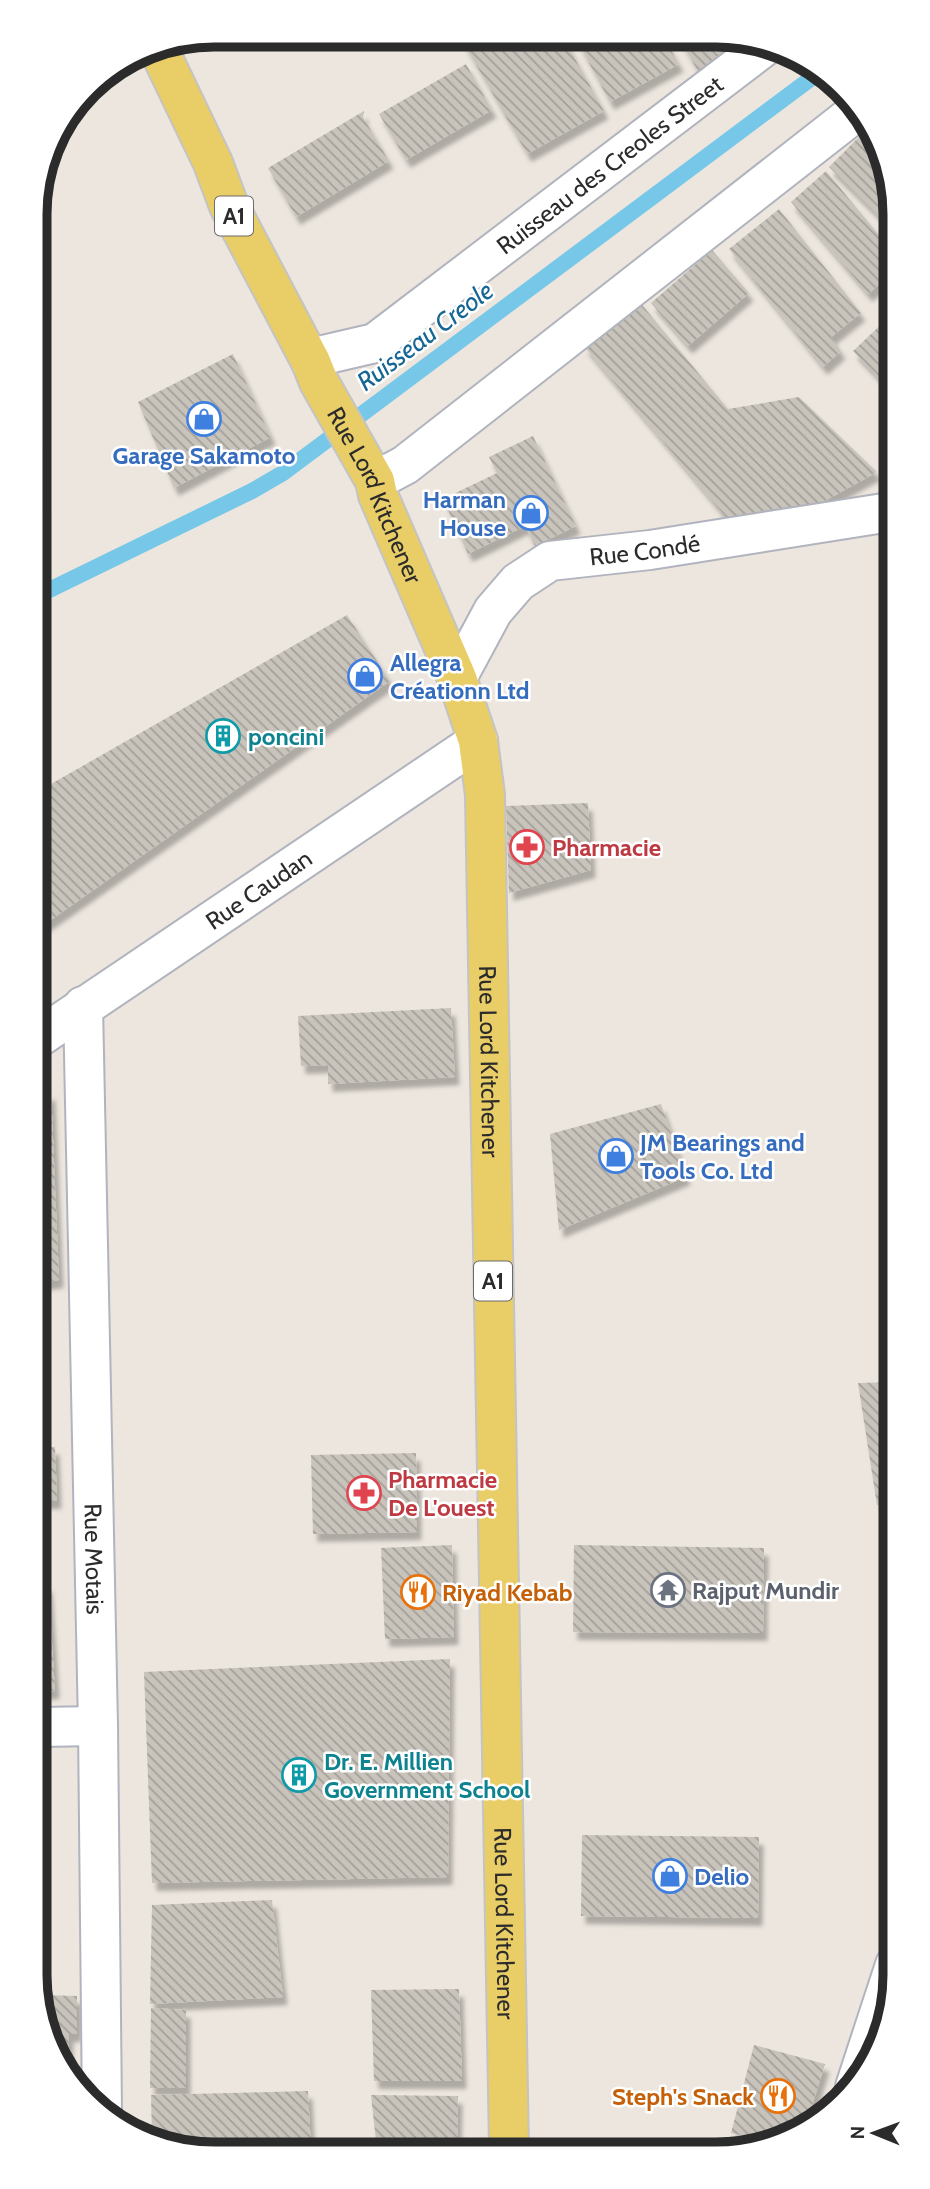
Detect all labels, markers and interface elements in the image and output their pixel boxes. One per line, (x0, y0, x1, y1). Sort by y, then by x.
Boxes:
street label: Ruisseau des Creoles Street (490, 69, 728, 260)
road number: A1 (215, 196, 253, 236)
water label: Ruisseau Creole (350, 274, 500, 398)
shop icon: Garage Sakamoto (185, 400, 223, 438)
street label: Rue Lord Kitchener (321, 401, 429, 588)
place label: Garage Sakamoto (113, 441, 296, 470)
place label: Harman House (423, 485, 506, 542)
shop icon: Harman House (512, 494, 550, 532)
street label: Rue Condé (588, 528, 702, 571)
place label: Allegra Créationn Ltd (390, 648, 530, 705)
shop icon: Allegra Créationn Ltd (346, 657, 384, 695)
building icon: poncini (204, 717, 242, 755)
place label: poncini (248, 722, 324, 751)
pharmacy icon: Pharmacie (508, 828, 546, 866)
place label: Pharmacie (552, 833, 661, 862)
street label: Rue Caudan (200, 843, 317, 935)
street label: Rue Lord Kitchener (474, 965, 506, 1158)
place label: JM Bearings and Tools Co. Ltd (639, 1128, 805, 1185)
shop icon: JM Bearings and Tools Co. Ltd (597, 1137, 635, 1175)
road number: A1 (474, 1262, 512, 1300)
place label: Pharmacie De L'ouest (388, 1465, 497, 1522)
pharmacy icon: Pharmacie De L'ouest (345, 1474, 383, 1512)
street label: Rue Motais (79, 1503, 110, 1615)
temple icon: Rajput Mundir (649, 1571, 687, 1609)
restaurant icon: Riyad Kebab (399, 1573, 437, 1611)
place label: Rajput Mundir (692, 1576, 839, 1605)
place label: Riyad Kebab (442, 1578, 573, 1607)
place label: Dr. E. Millien Government School (324, 1747, 530, 1804)
building icon: Dr. E. Millien Government School (280, 1756, 318, 1794)
street label: Rue Lord Kitchener (489, 1827, 521, 2020)
shop icon: Delio (651, 1857, 689, 1895)
place label: Delio (694, 1862, 750, 1891)
restaurant icon: Steph's Snack (759, 2077, 797, 2115)
place label: Steph's Snack (612, 2082, 754, 2111)
north arrow (839, 2098, 909, 2168)
text: N (846, 2126, 869, 2140)

